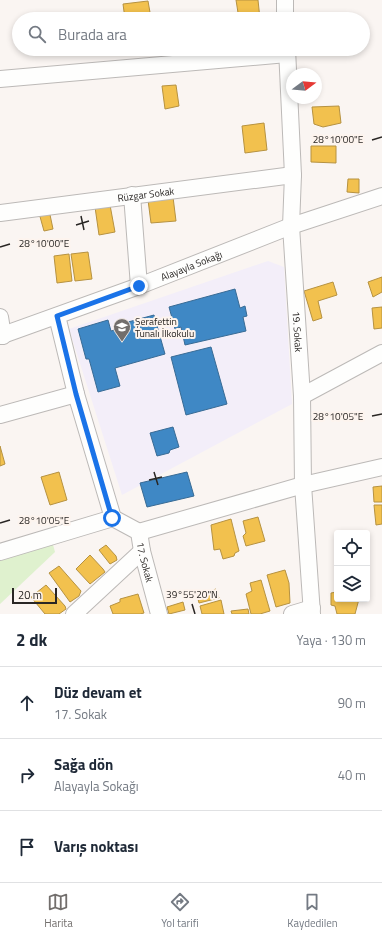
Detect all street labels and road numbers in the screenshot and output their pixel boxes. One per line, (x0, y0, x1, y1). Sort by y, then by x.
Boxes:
street label: Rüzgar Sokak (117, 183, 175, 206)
street label: Alayayla Sokağı (158, 247, 225, 285)
street label: 19. Sokak (289, 311, 306, 353)
street label: 17. Sokak (133, 541, 157, 584)

